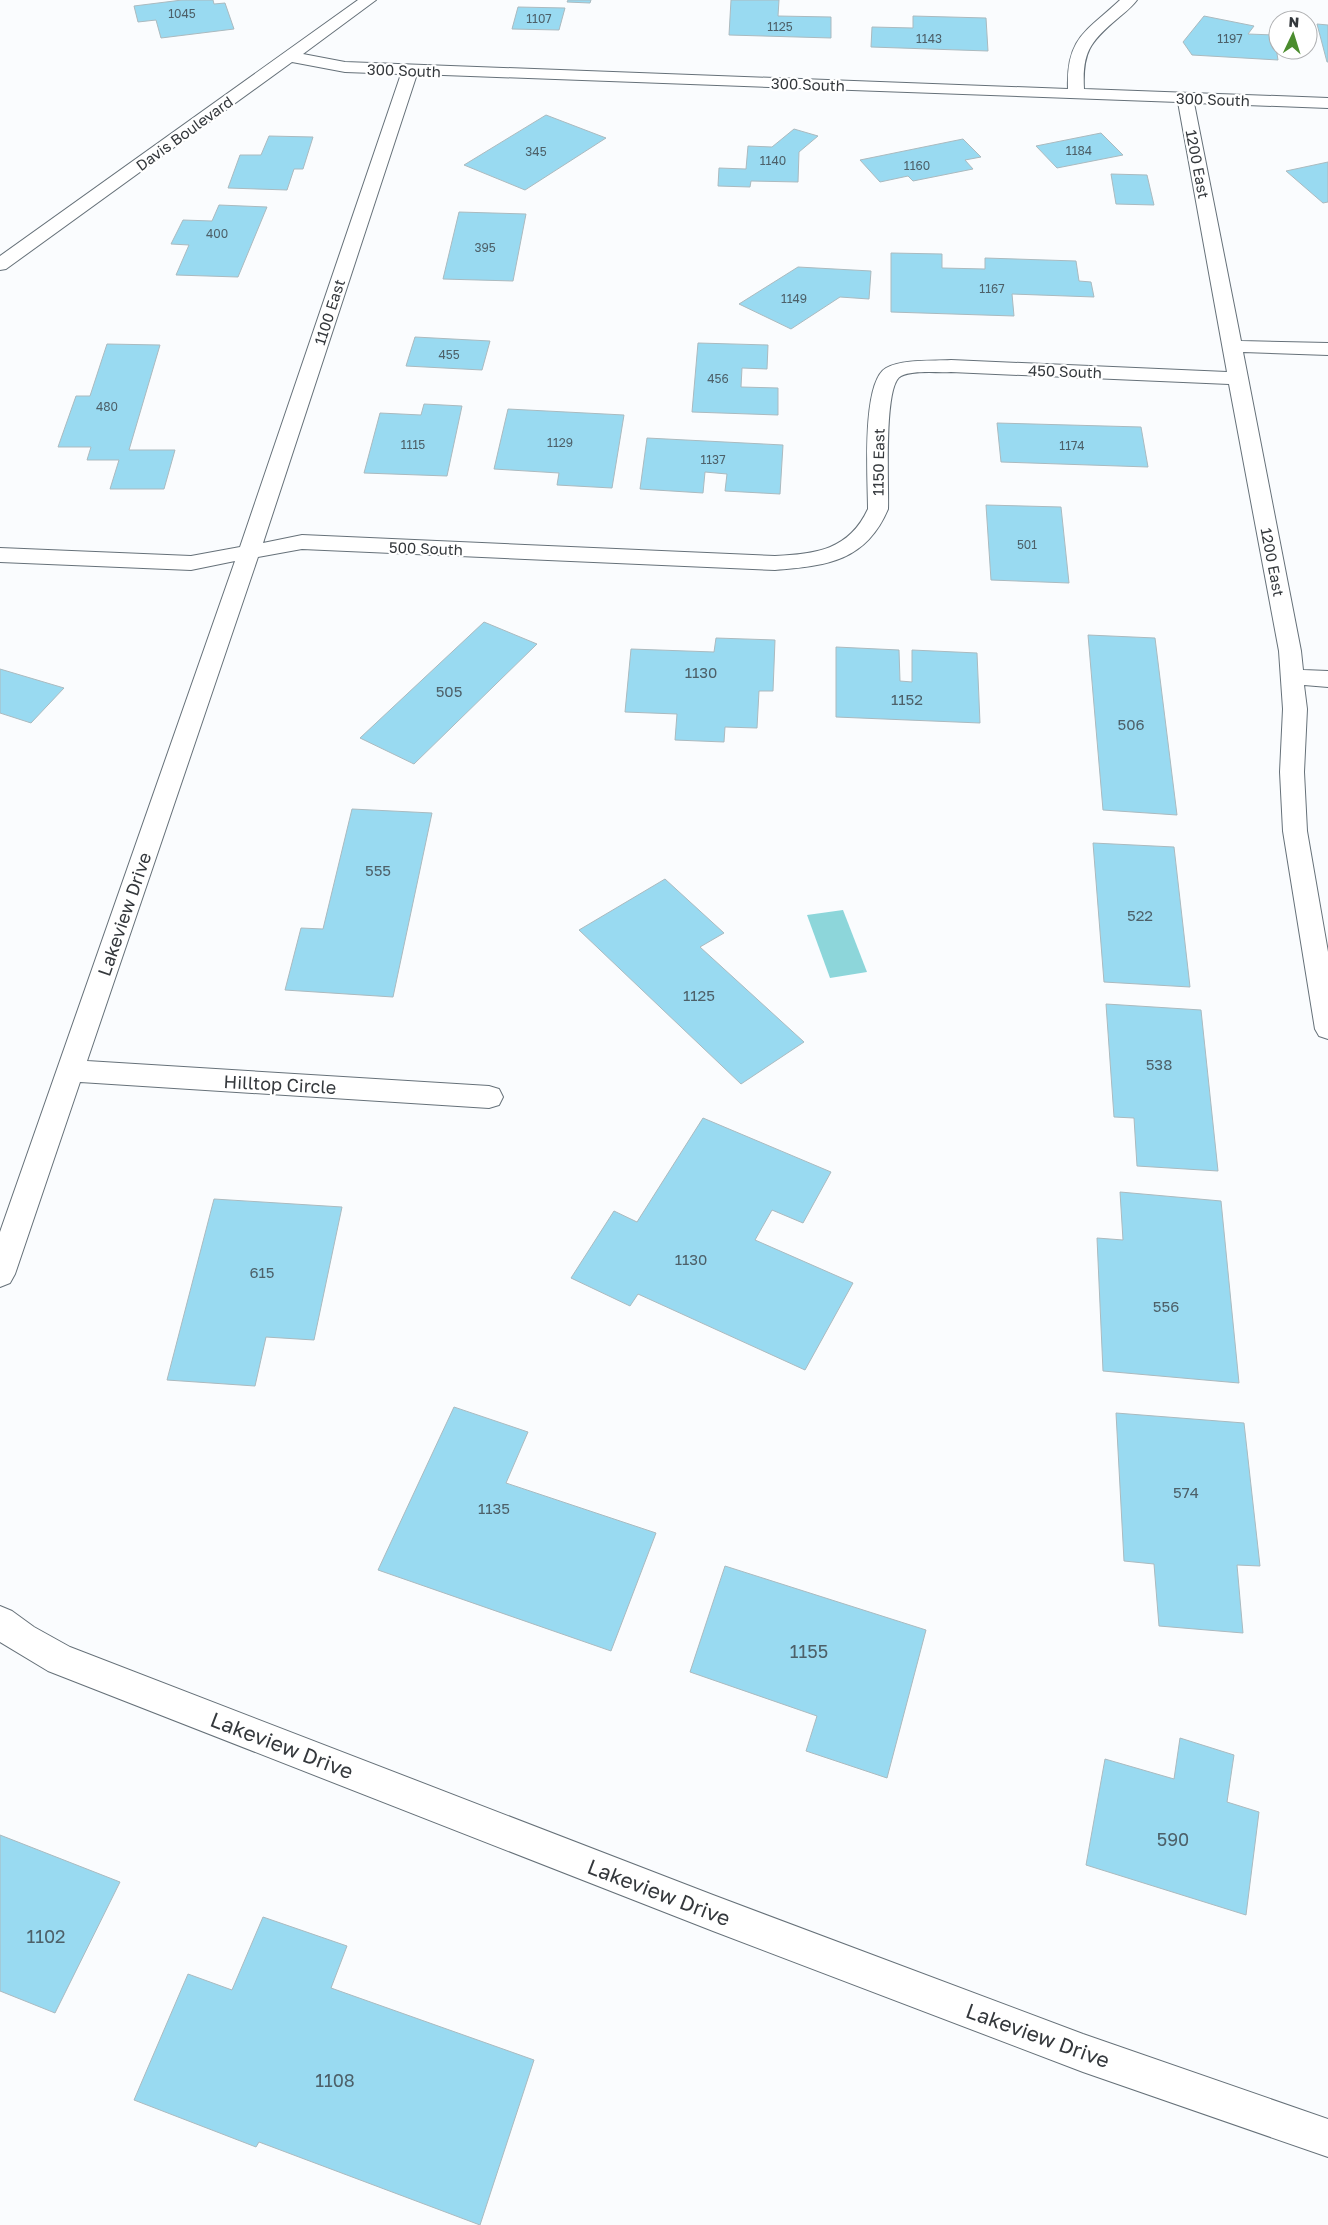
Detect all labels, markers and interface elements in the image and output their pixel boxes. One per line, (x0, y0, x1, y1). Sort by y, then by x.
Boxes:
house number: 1045 (168, 6, 196, 21)
north arrow (1268, 10, 1318, 60)
house number: 1107 (526, 11, 552, 26)
text: N (1288, 13, 1300, 30)
house number: 1125 (767, 19, 793, 34)
house number: 1143 (916, 31, 942, 46)
house number: 1197 (1217, 31, 1243, 46)
street label: 300 South (367, 60, 441, 80)
street label: 300 South (771, 74, 845, 94)
street label: 300 South (1176, 89, 1250, 109)
street label: Davis Boulevard (132, 92, 236, 174)
street label: 1200 East (1183, 128, 1213, 200)
house number: 1184 (1066, 143, 1092, 158)
house number: 345 (525, 144, 547, 159)
house number: 1140 (760, 153, 786, 168)
house number: 1160 (904, 158, 930, 173)
house number: 400 (206, 226, 228, 241)
house number: 395 (474, 240, 496, 255)
street label: 1100 East (310, 277, 348, 347)
house number: 1167 (979, 281, 1005, 296)
house number: 1149 (781, 291, 807, 306)
house number: 455 (438, 347, 460, 362)
street label: 450 South (1028, 361, 1102, 381)
house number: 456 (707, 371, 729, 386)
house number: 480 (96, 399, 118, 414)
street label: 1150 East (868, 428, 888, 496)
house number: 1129 (547, 435, 573, 450)
house number: 1115 (401, 437, 425, 452)
house number: 1174 (1059, 438, 1085, 453)
house number: 1137 (700, 452, 726, 467)
street label: 1200 East (1258, 526, 1288, 598)
house number: 501 (1017, 537, 1037, 552)
street label: 500 South (389, 538, 463, 558)
house number: 1130 (685, 663, 717, 681)
house number: 505 (436, 682, 462, 700)
house number: 1152 (891, 690, 923, 708)
house number: 506 (1117, 715, 1145, 733)
street label: Lakeview Drive (93, 849, 155, 979)
house number: 555 (365, 861, 391, 879)
house number: 522 (1127, 906, 1153, 924)
house number: 1125 (683, 986, 715, 1004)
house number: 538 (1146, 1055, 1172, 1073)
street label: Hilltop Circle (223, 1070, 337, 1098)
house number: 1130 (675, 1250, 707, 1268)
house number: 615 (249, 1263, 275, 1281)
house number: 556 (1153, 1297, 1179, 1315)
house number: 574 (1173, 1483, 1199, 1501)
house number: 1135 (478, 1499, 510, 1517)
house number: 1155 (790, 1640, 828, 1662)
street label: Lakeview Drive (207, 1706, 357, 1784)
house number: 590 (1157, 1828, 1189, 1850)
street label: Lakeview Drive (584, 1853, 734, 1931)
house number: 1102 (26, 1925, 66, 1947)
street label: Lakeview Drive (963, 1997, 1113, 2073)
house number: 1108 (315, 2069, 355, 2091)

